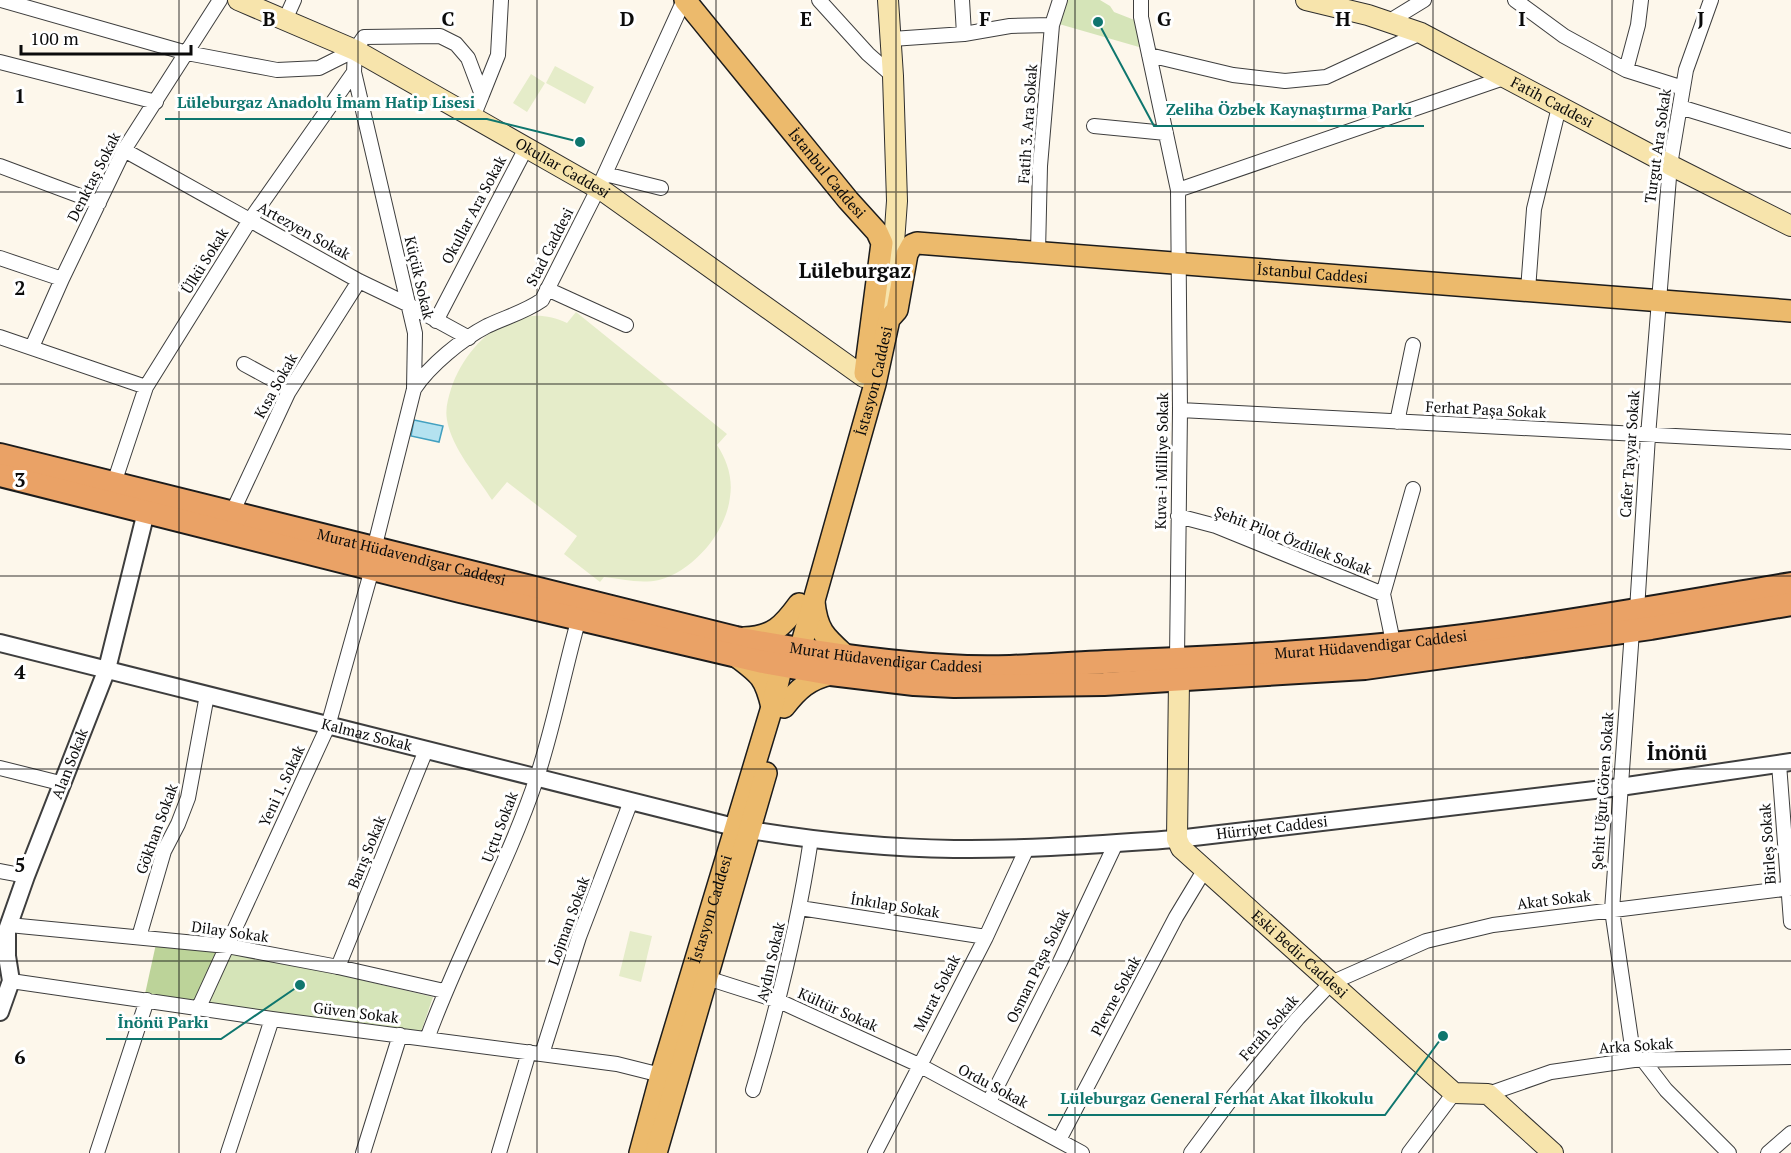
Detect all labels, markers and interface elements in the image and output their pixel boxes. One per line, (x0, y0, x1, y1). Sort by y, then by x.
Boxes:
text: B (263, 5, 276, 32)
text: C (441, 5, 455, 32)
text: D (620, 5, 634, 32)
text: E (800, 5, 812, 32)
text: F (979, 5, 991, 32)
text: G (1157, 5, 1171, 32)
text: H (1335, 5, 1351, 32)
text: I (1518, 5, 1526, 32)
text: J (1697, 5, 1705, 32)
scale bar (21, 18, 190, 56)
text: 100 m (30, 26, 79, 50)
street label: Fatih 3. Ara Sokak (1013, 63, 1041, 184)
street label: Fatih Caddesi (1508, 71, 1597, 132)
text: 1 (14, 82, 26, 109)
callout: Lüleburgaz Anadolu İmam Hatip Lisesi (165, 85, 487, 119)
street label: Turgut Ara Sokak (1639, 87, 1675, 204)
text: Lüleburgaz Anadolu İmam Hatip Lisesi (177, 91, 475, 113)
callout: Zeliha Özbek Kaynaştırma Parkı (1154, 92, 1424, 126)
text: Zeliha Özbek Kaynaştırma Parkı (1166, 98, 1412, 120)
street label: İstanbul Caddesi (784, 124, 871, 222)
street label: Denktaş Sokak (62, 128, 124, 225)
street label: Okullar Caddesi (512, 132, 615, 202)
street label: Okullar Ara Sokak (436, 152, 510, 267)
street label: Artezyen Sokak (255, 196, 355, 264)
street label: Stad Caddesi (521, 204, 577, 289)
street label: Ülkü Sokak (176, 224, 232, 297)
street label: Küçük Sokak (401, 234, 439, 322)
district label: Lüleburgaz (799, 256, 911, 284)
street label: İstanbul Caddesi (1256, 258, 1369, 287)
text: 2 (14, 274, 26, 301)
street label: İstasyon Caddesi (850, 324, 896, 438)
street label: Kısa Sokak (249, 349, 301, 422)
street label: Cafer Tayyar Sokak (1615, 389, 1643, 518)
street label: Kuva-i Milliye Sokak (1150, 392, 1172, 530)
street label: Ferhat Paşa Sokak (1425, 396, 1547, 422)
text: 3 (14, 466, 26, 493)
street label: Şehit Pilot Özdilek Sokak (1212, 501, 1375, 579)
street label: Murat Hüdavendigar Caddesi (315, 523, 508, 589)
street label: Murat Hüdavendigar Caddesi (1274, 625, 1468, 663)
street label: Murat Hüdavendigar Caddesi (788, 637, 983, 676)
text: 4 (14, 658, 26, 685)
street label: Şehit Uğur Gören Sokak (1587, 711, 1618, 870)
street label: Kalmaz Sokak (319, 713, 415, 755)
street label: Alan Sokak (46, 725, 92, 802)
district label: İnönü (1647, 738, 1707, 766)
street label: Yeni 1. Sokak (254, 741, 309, 829)
street label: Gökhan Sokak (130, 781, 182, 877)
street label: Uçtu Sokak (476, 788, 522, 865)
street label: Birleş Sokak (1754, 803, 1780, 885)
street label: Hürriyet Caddesi (1215, 810, 1329, 843)
street label: Barış Sokak (342, 812, 390, 891)
text: 5 (14, 851, 26, 878)
street label: İstasyon Caddesi (684, 852, 736, 965)
street label: Lojman Sokak (543, 873, 594, 968)
street label: Akat Sokak (1516, 885, 1592, 913)
street label: İnkılap Sokak (849, 888, 941, 922)
street label: Osman Paşa Sokak (1001, 905, 1074, 1026)
street label: Eski Bedir Caddesi (1248, 905, 1352, 1002)
street label: Dilay Sokak (190, 916, 270, 946)
street label: Aydın Sokak (751, 920, 789, 1004)
street label: Murat Sokak (908, 951, 964, 1034)
street label: Plevne Sokak (1086, 952, 1145, 1039)
street label: Kültür Sokak (795, 983, 882, 1036)
street label: Ferah Sokak (1234, 990, 1302, 1064)
street label: Güven Sokak (312, 997, 400, 1027)
callout: İnönü Parkı (106, 1005, 221, 1039)
text: İnönü Parkı (118, 1011, 208, 1033)
street label: Arka Sokak (1598, 1032, 1674, 1058)
text: 6 (14, 1043, 26, 1070)
street label: Ordu Sokak (955, 1058, 1032, 1112)
callout: Lüleburgaz General Ferhat Akat İlkokulu (1048, 1081, 1385, 1115)
text: Lüleburgaz General Ferhat Akat İlkokulu (1060, 1087, 1374, 1109)

